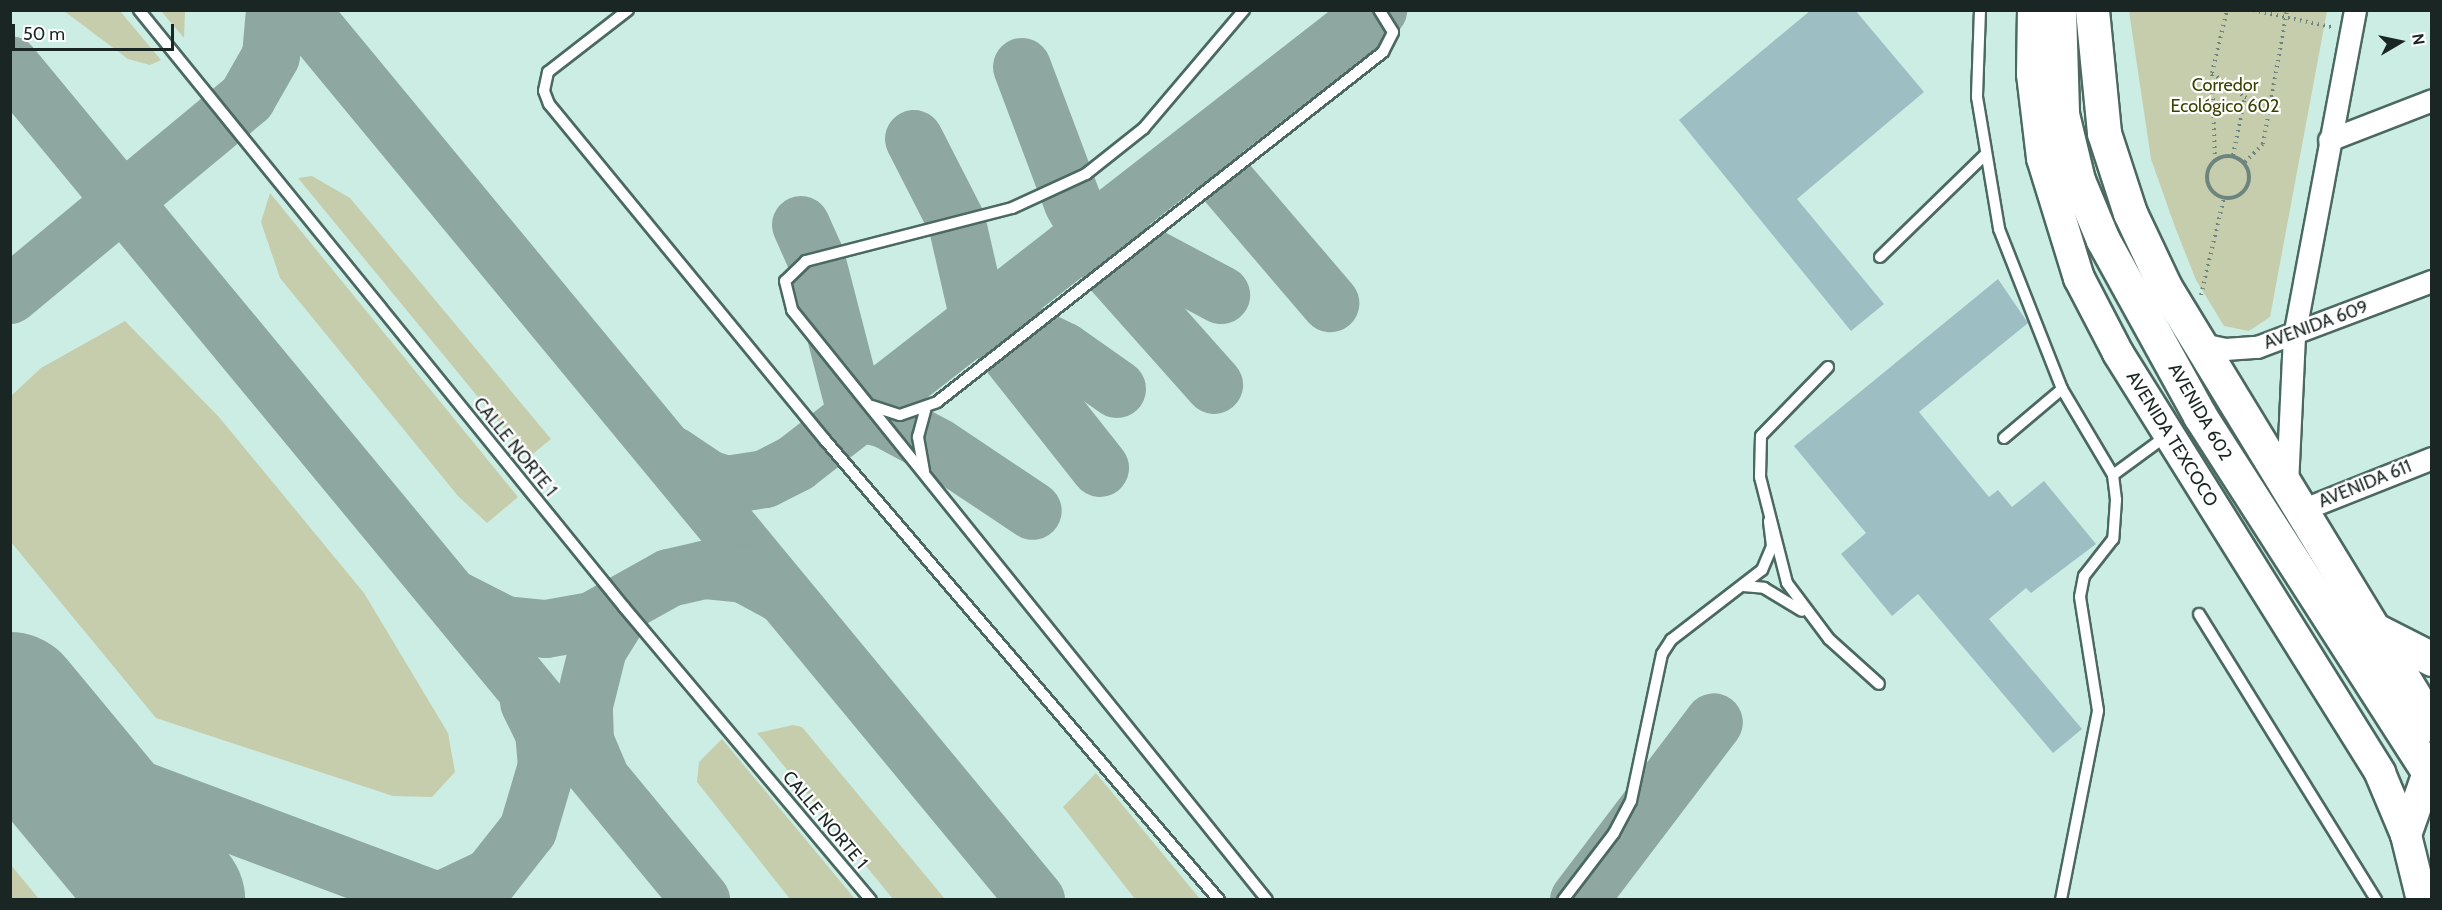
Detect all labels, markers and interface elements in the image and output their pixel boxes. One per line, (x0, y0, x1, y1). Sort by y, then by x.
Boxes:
scale bar (15, 12, 177, 50)
north arrow (2370, 12, 2430, 72)
text: 50 m (23, 23, 65, 45)
text: N (2408, 32, 2429, 46)
park label: Corredor Ecológico 602 (2170, 75, 2280, 118)
street label: AVENIDA 609 (2261, 296, 2371, 354)
street label: AVENIDA 602 (2163, 360, 2237, 464)
street label: AVENIDA TEXCOCO (2122, 367, 2222, 511)
street label: CALLE NORTE 1 (469, 393, 561, 501)
street label: AVENIDA 611 (2315, 456, 2415, 512)
street label: CALLE NORTE 1 (778, 767, 872, 873)

